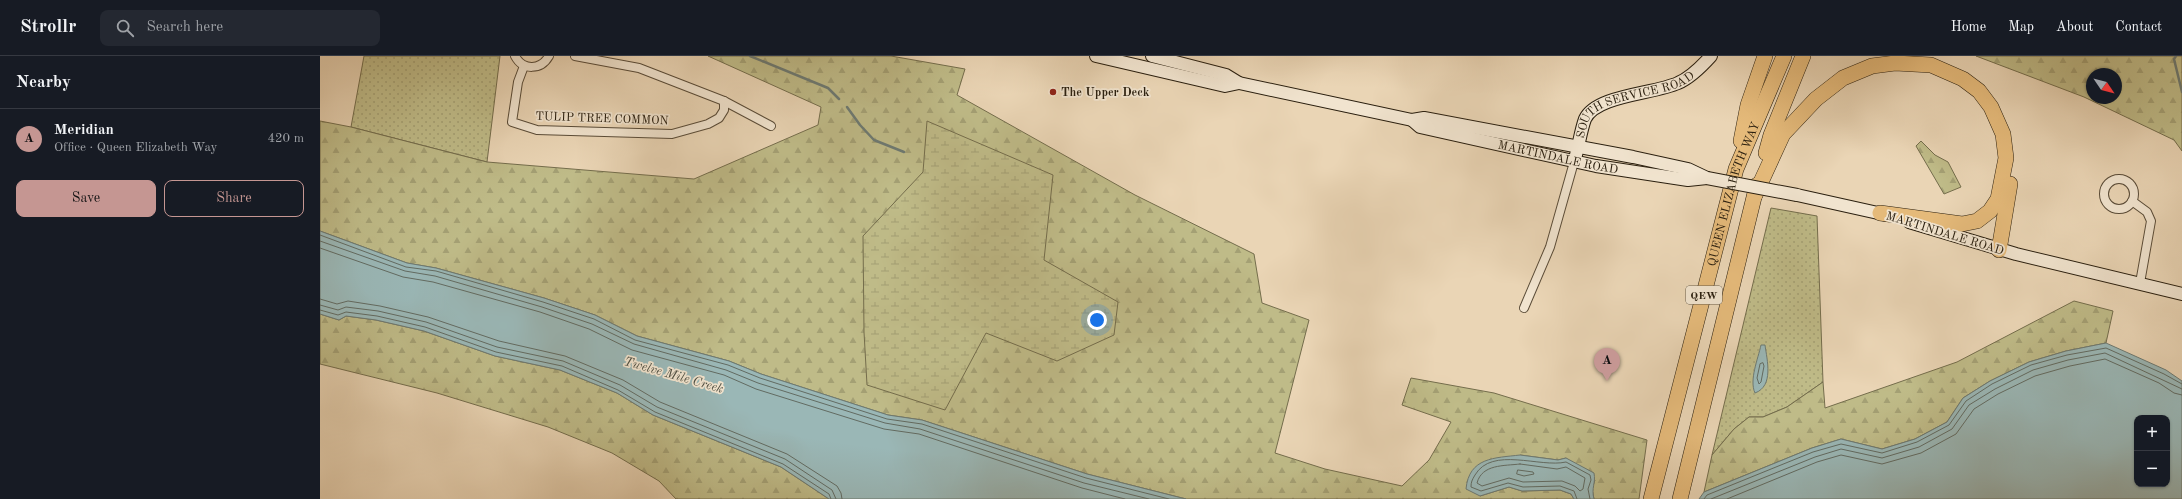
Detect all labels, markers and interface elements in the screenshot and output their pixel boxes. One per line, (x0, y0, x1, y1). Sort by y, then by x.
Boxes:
search box (100, 10, 380, 46)
icon: search (114, 17, 136, 39)
text: Strollr (20, 18, 76, 37)
text: Search here (146, 20, 223, 35)
text: Home (1951, 20, 1986, 34)
text: Map (2008, 20, 2034, 34)
text: About (2056, 20, 2093, 34)
text: Contact (2115, 20, 2162, 34)
north arrow (2086, 68, 2122, 104)
street label: SOUTH SERVICE ROAD (1575, 70, 1697, 140)
text: Nearby (16, 74, 71, 91)
marker: The Upper Deck (1048, 87, 1058, 97)
place label: The Upper Deck (1061, 87, 1150, 99)
street label: TULIP TREE COMMON (535, 111, 669, 127)
street label: QUEEN ELIZABETH WAY (1706, 120, 1762, 268)
text: Meridian (54, 123, 114, 138)
text: A (24, 132, 34, 145)
text: 420 m (267, 132, 304, 145)
street label: MARTINDALE ROAD (1497, 139, 1619, 176)
text: Office · Queen Elizabeth Way (54, 141, 218, 154)
button: Save (16, 180, 156, 217)
button: Share (164, 180, 304, 217)
street label: MARTINDALE ROAD (1884, 210, 2005, 258)
road number: QEW (1686, 286, 1722, 304)
your location (1087, 310, 1107, 330)
pin: A (1594, 348, 1620, 381)
water label: Twelve Mile Creek (623, 355, 725, 396)
map controls (2134, 415, 2170, 487)
button: + (2134, 415, 2170, 451)
button: − (2134, 451, 2170, 487)

